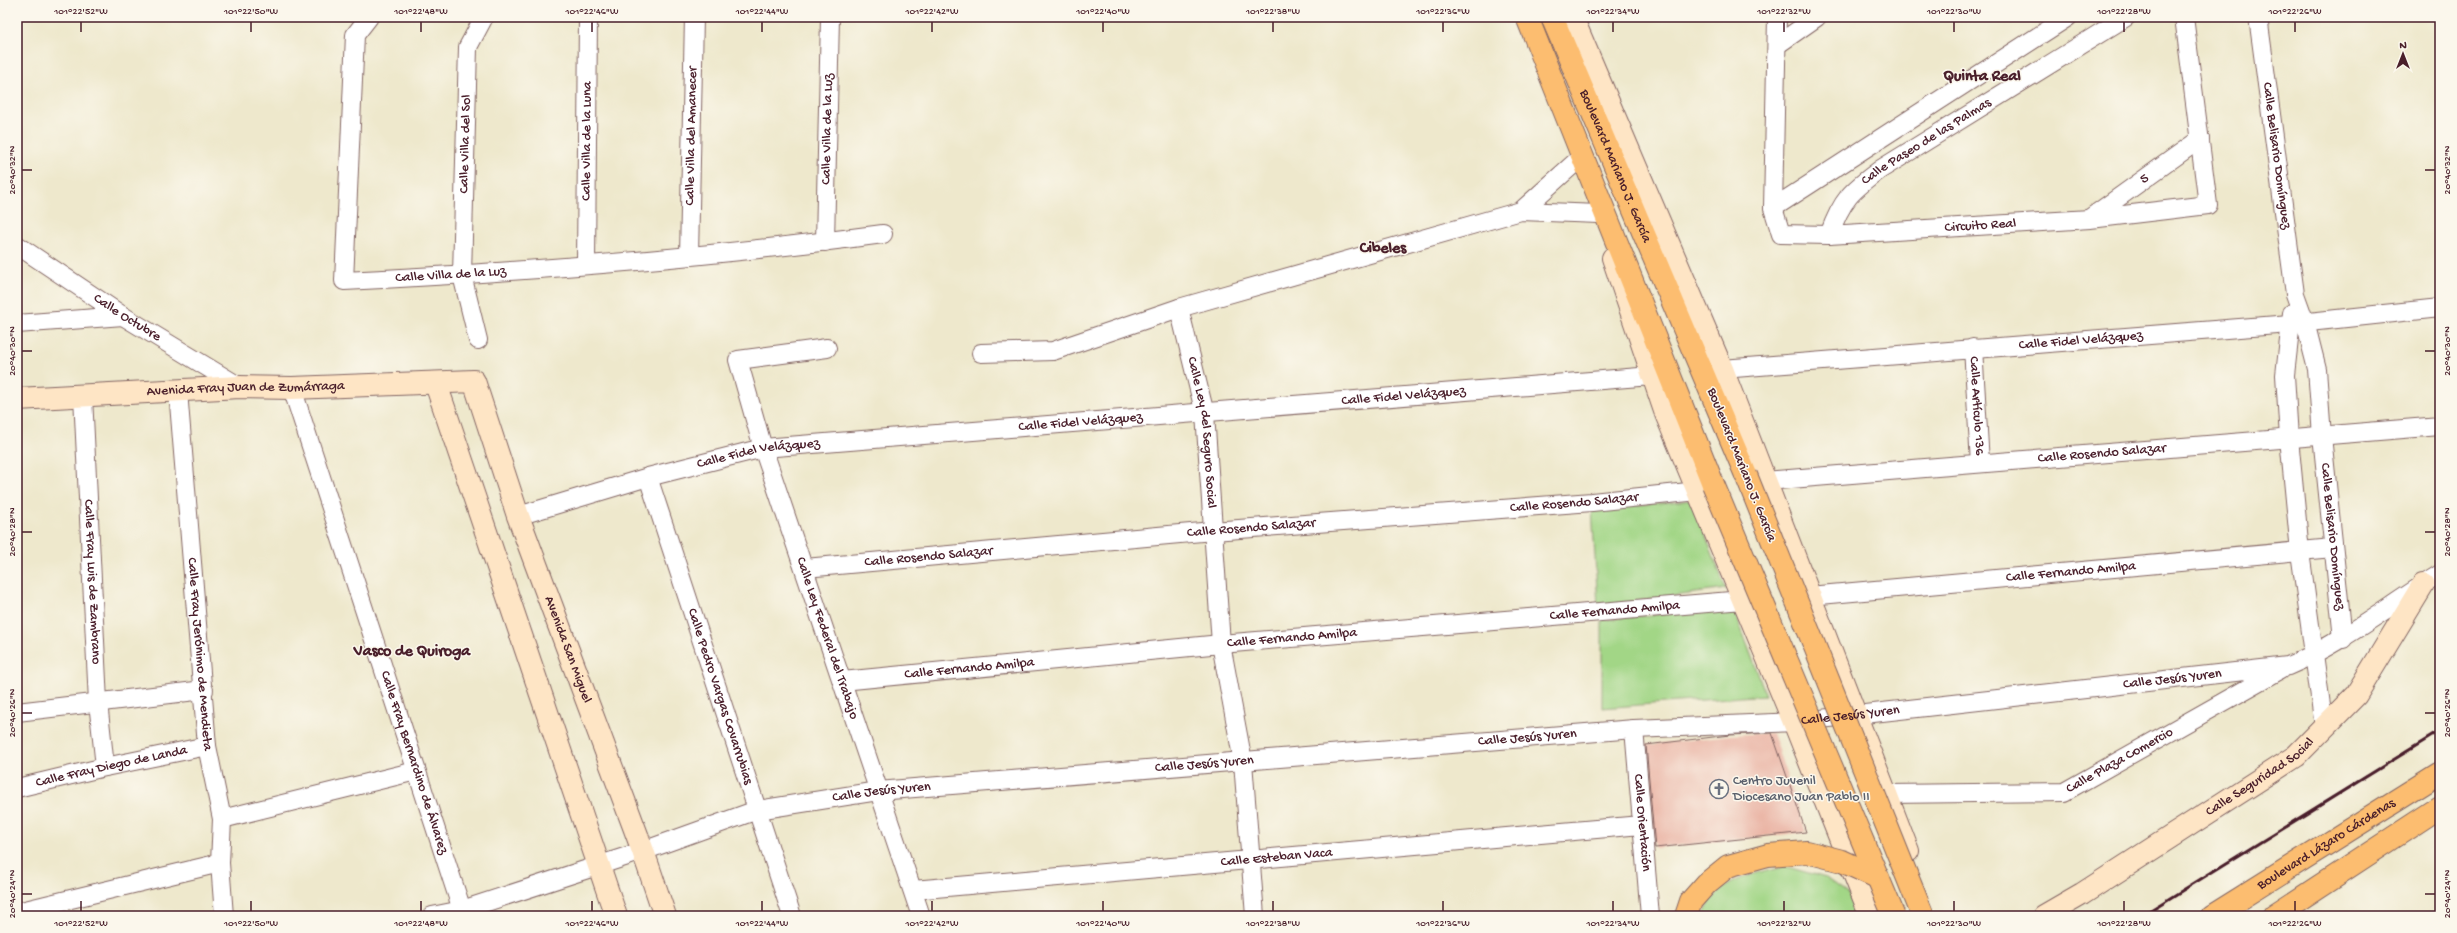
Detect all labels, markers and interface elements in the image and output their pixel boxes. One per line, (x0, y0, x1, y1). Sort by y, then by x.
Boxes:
text: 101°22'52"W (53, 6, 108, 18)
text: 101°22'50"W (223, 6, 279, 18)
text: 101°22'48"W (393, 6, 448, 18)
text: 101°22'46"W (564, 6, 619, 18)
text: 101°22'44"W (735, 6, 789, 18)
text: 101°22'42"W (905, 6, 959, 18)
text: 101°22'40"W (1075, 6, 1130, 18)
text: 101°22'38"W (1245, 6, 1300, 18)
text: 101°22'36"W (1415, 6, 1470, 18)
text: 101°22'34"W (1585, 6, 1640, 18)
text: 101°22'32"W (1756, 6, 1811, 18)
text: 101°22'30"W (1926, 6, 1982, 18)
text: 101°22'28"W (2096, 6, 2151, 18)
text: 101°22'26"W (2267, 6, 2322, 18)
north arrow (2383, 34, 2423, 74)
text: N (2399, 40, 2407, 52)
street label: Calle Villa del Amanecer (682, 65, 701, 206)
district label: Quinta Real (1943, 68, 2021, 87)
street label: Calle Villa de la Luz (818, 72, 837, 185)
street label: Calle Villa de la Luna (578, 80, 596, 201)
street label: Calle Belisario Domínguez (2258, 81, 2295, 231)
street label: Boulevard Mariano J. García (1575, 86, 1656, 246)
street label: Calle Villa del Sol (456, 94, 475, 194)
street label: Calle Paseo de las Palmas (1858, 94, 1995, 189)
text: 20°40'32"N (7, 145, 19, 194)
text: 20°40'32"N (2442, 145, 2454, 194)
street label: 5 (2136, 170, 2152, 188)
street label: Circuito Real (1944, 215, 2017, 236)
district label: Cibeles (1359, 240, 1407, 259)
street label: Calle Villa de la Luz (395, 263, 508, 287)
street label: Calle Octubre (90, 290, 165, 346)
text: 20°40'30"N (7, 326, 19, 376)
text: 20°40'30"N (2442, 326, 2454, 376)
street label: Calle Fidel Velázquez (2018, 327, 2144, 354)
street label: Calle Ley del Seguro Social (1183, 355, 1220, 509)
street label: Calle Artículo 136 (1965, 356, 1988, 457)
street label: Avenida Fray Juan de Zumárraga (146, 377, 346, 401)
street label: Calle Fidel Velázquez (1341, 383, 1467, 410)
street label: Boulevard Mariano J. García (1702, 385, 1780, 546)
street label: Calle Fidel Velázquez (1018, 409, 1144, 436)
street label: Calle Fidel Velázquez (695, 435, 821, 473)
street label: Calle Rosendo Salazar (2037, 440, 2168, 467)
street label: Calle Belisario Domínguez (2316, 462, 2349, 612)
street label: Calle Rosendo Salazar (1509, 489, 1640, 517)
street label: Calle Fray Luis de Zambrano (80, 499, 105, 665)
text: 20°40'28"N (7, 507, 19, 557)
text: 20°40'28"N (2442, 507, 2454, 557)
street label: Calle Rosendo Salazar (1186, 515, 1317, 542)
street label: Calle Rosendo Salazar (864, 542, 994, 571)
street label: Calle Ley Federal del Trabajo (792, 555, 862, 722)
street label: Calle Fray Jerónimo de Mendieta (183, 557, 217, 754)
street label: Calle Fernando Amilpa (2005, 557, 2138, 586)
street label: Avenida San Miguel (540, 594, 595, 705)
street label: Calle Fernando Amilpa (1549, 597, 1682, 625)
street label: Calle Pedro Vargas Covarrubias (683, 606, 757, 788)
street label: Calle Fernando Amilpa (1226, 624, 1359, 652)
district label: Vasco de Quiroga (353, 643, 471, 662)
street label: Calle Fernando Amilpa (904, 654, 1036, 683)
street label: Calle Jesús Yuren (2122, 665, 2223, 693)
street label: Calle Fray Bernardino de Álvarez (376, 669, 452, 857)
text: 20°40'26"N (7, 688, 19, 737)
text: 20°40'26"N (2442, 688, 2454, 737)
street label: Calle Jesús Yuren (1800, 702, 1901, 730)
street label: Calle Plaza Comercio (2063, 724, 2176, 797)
street label: Calle Jesús Yuren (1477, 725, 1578, 750)
street label: Calle Seguridad Social (2203, 734, 2318, 820)
street label: Calle Fray Diego de Landa (34, 742, 190, 792)
street label: Calle Jesús Yuren (1154, 752, 1255, 777)
street label: Calle Orientación (1629, 773, 1655, 872)
place label: Centro Juvenil Diocesano Juan Pablo II (1732, 773, 1870, 806)
street label: Calle Jesús Yuren (831, 778, 932, 807)
church icon: Centro Juvenil Diocesano Juan Pablo II (1708, 778, 1730, 800)
street label: Boulevard Lázaro Cárdenas (2253, 794, 2399, 894)
street label: Calle Esteban Vaca (1220, 844, 1334, 871)
text: 20°40'24"N (7, 869, 19, 918)
text: 20°40'24"N (2442, 869, 2454, 918)
text: 101°22'52"W (53, 918, 108, 930)
text: 101°22'50"W (223, 918, 279, 930)
text: 101°22'48"W (393, 918, 448, 930)
text: 101°22'46"W (564, 918, 619, 930)
text: 101°22'44"W (735, 918, 789, 930)
text: 101°22'42"W (905, 918, 959, 930)
text: 101°22'40"W (1075, 918, 1130, 930)
text: 101°22'38"W (1245, 918, 1300, 930)
text: 101°22'36"W (1415, 918, 1470, 930)
text: 101°22'34"W (1585, 918, 1640, 930)
text: 101°22'32"W (1756, 918, 1811, 930)
text: 101°22'30"W (1926, 918, 1982, 930)
text: 101°22'28"W (2096, 918, 2151, 930)
text: 101°22'26"W (2267, 918, 2322, 930)

